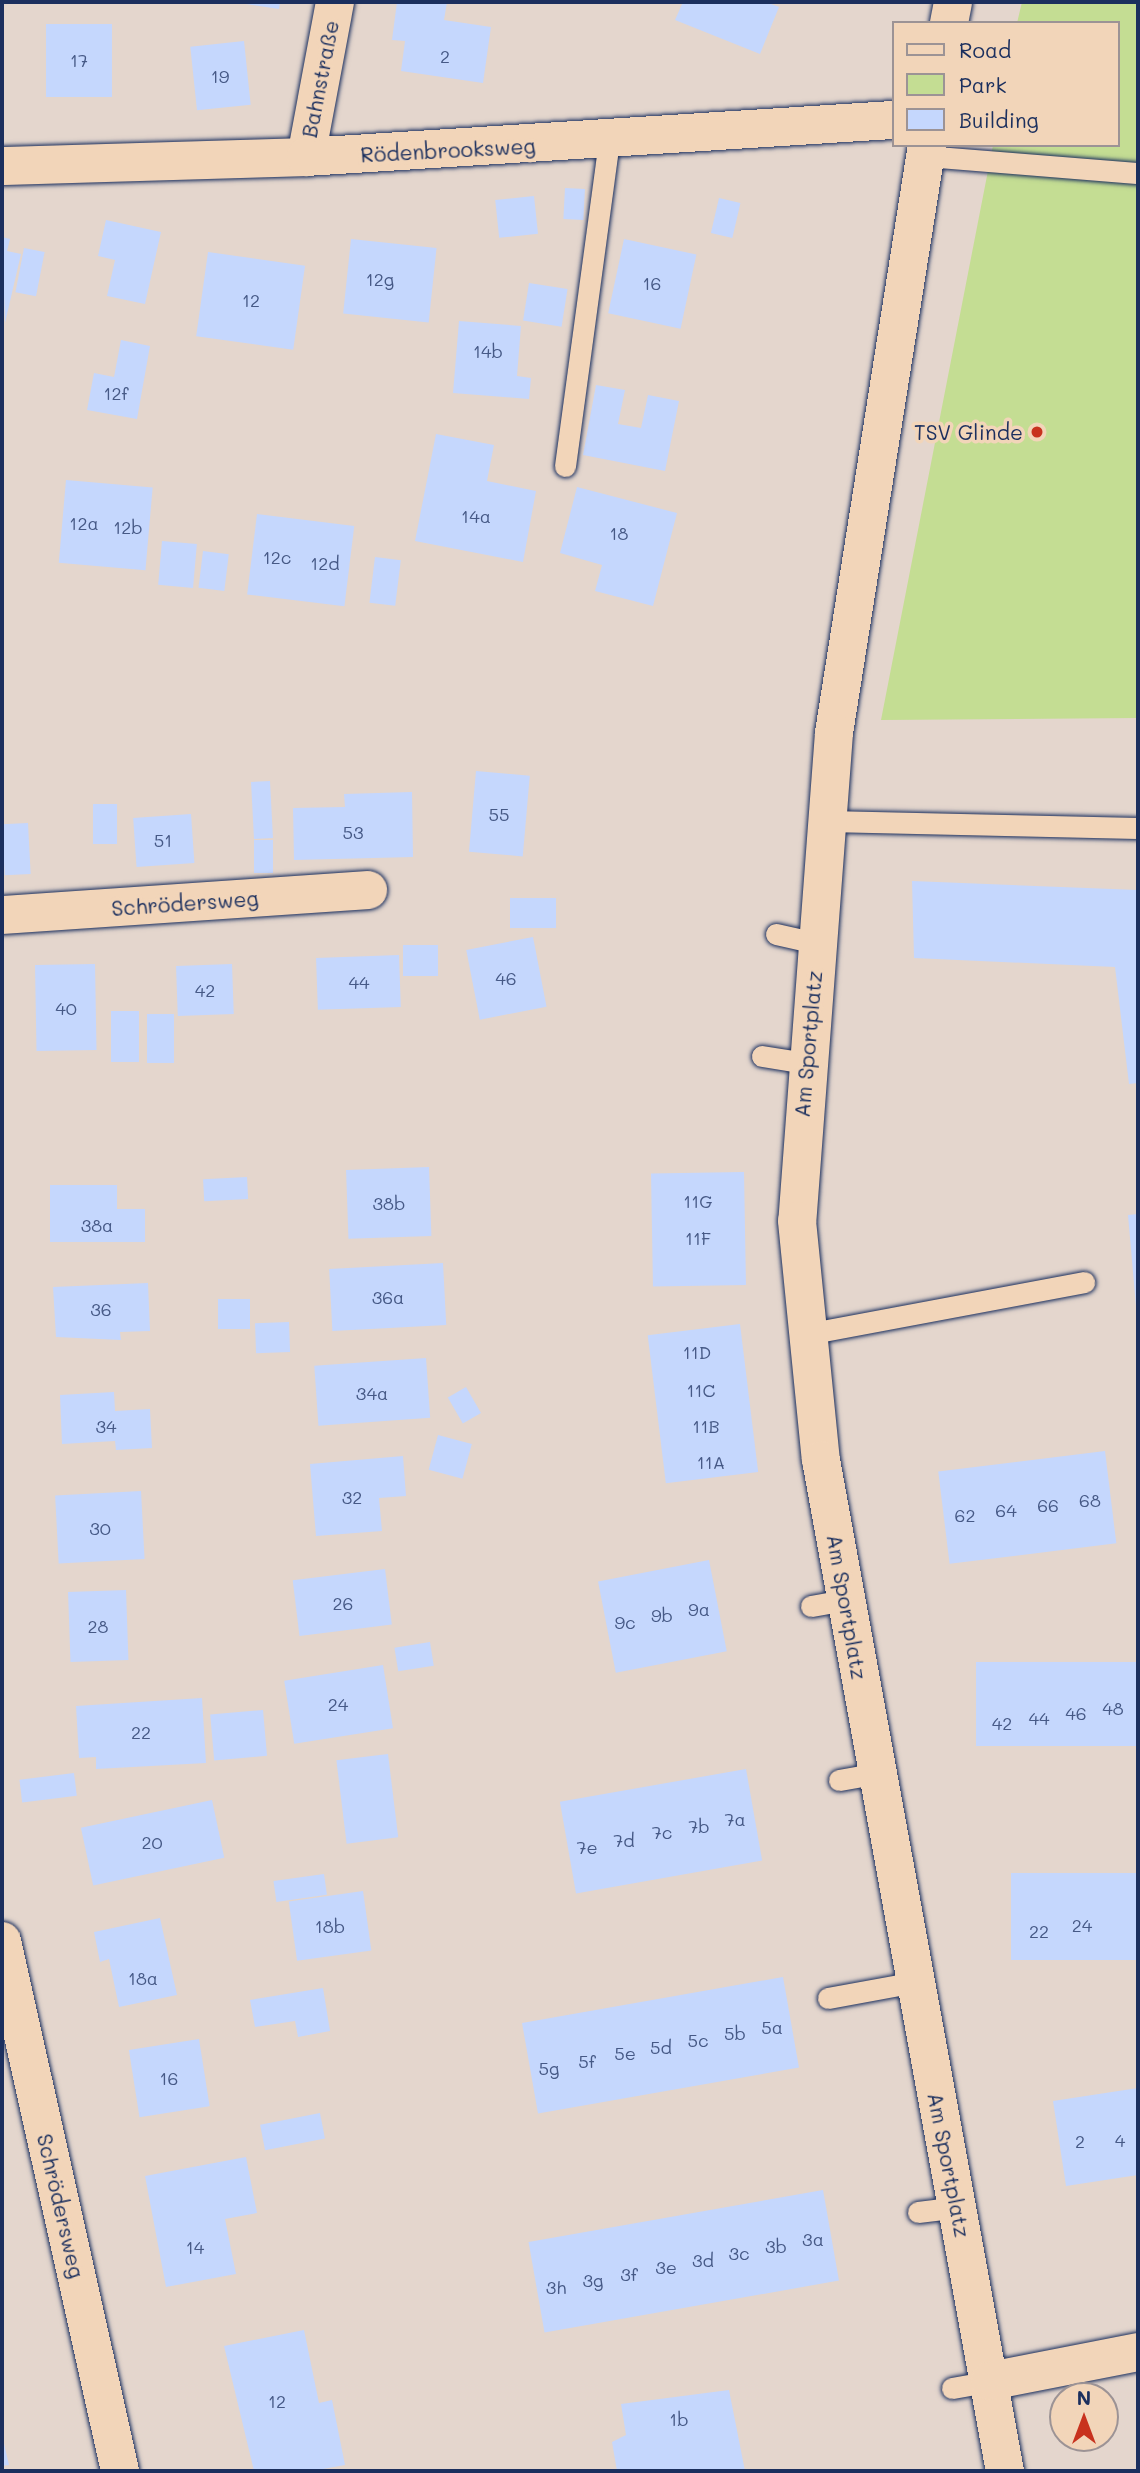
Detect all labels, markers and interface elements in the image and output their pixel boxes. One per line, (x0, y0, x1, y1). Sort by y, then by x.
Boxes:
street label: Bahnstraße (296, 18, 344, 140)
legend (892, 21, 1119, 147)
text: Road (959, 36, 1011, 63)
house number: 2 (440, 45, 450, 67)
house number: 17 (70, 49, 88, 71)
house number: 19 (211, 65, 229, 87)
text: Park (959, 71, 1007, 98)
text: Building (959, 106, 1039, 133)
street label: Rödenbrooksweg (360, 133, 536, 167)
house number: 12g (366, 268, 394, 290)
house number: 16 (643, 272, 661, 294)
house number: 12 (242, 289, 260, 311)
house number: 14b (473, 340, 503, 362)
house number: 12f (103, 382, 129, 404)
place label: TSV Glinde (914, 419, 1023, 445)
marker: TSV Glinde (1029, 424, 1045, 440)
house number: 14a (461, 505, 491, 527)
house number: 12a (69, 512, 99, 534)
house number: 12b (113, 516, 143, 538)
house number: 18 (610, 522, 628, 544)
house number: 12c (263, 546, 291, 568)
house number: 12d (310, 552, 340, 574)
house number: 55 (489, 803, 509, 825)
house number: 53 (342, 821, 364, 843)
house number: 51 (154, 829, 172, 851)
street label: Schrödersweg (111, 885, 259, 921)
house number: 46 (495, 967, 517, 989)
street label: Am Sportplatz (789, 970, 827, 1118)
house number: 44 (348, 971, 370, 993)
house number: 42 (195, 979, 215, 1001)
house number: 40 (55, 997, 77, 1019)
house number: 11G (683, 1190, 713, 1212)
house number: 38b (373, 1192, 405, 1214)
house number: 38a (81, 1214, 113, 1236)
house number: 11F (685, 1227, 711, 1249)
house number: 36a (372, 1286, 404, 1308)
house number: 36 (90, 1298, 112, 1320)
house number: 11D (683, 1341, 711, 1363)
house number: 11C (687, 1379, 715, 1401)
house number: 34a (356, 1382, 388, 1404)
house number: 34 (95, 1415, 117, 1437)
house number: 11B (692, 1415, 720, 1437)
house number: 11A (697, 1451, 725, 1473)
house number: 32 (342, 1486, 362, 1508)
house number: 68 (1079, 1489, 1101, 1511)
house number: 66 (1037, 1494, 1059, 1516)
house number: 64 (995, 1499, 1017, 1521)
house number: 62 (955, 1504, 975, 1526)
house number: 30 (89, 1517, 111, 1539)
street label: Am Sportplatz (822, 1532, 872, 1682)
house number: 26 (333, 1592, 353, 1614)
house number: 9a (688, 1598, 710, 1620)
house number: 9b (651, 1604, 673, 1626)
house number: 9c (614, 1611, 636, 1633)
house number: 28 (88, 1615, 108, 1637)
house number: 24 (328, 1693, 348, 1715)
house number: 48 (1102, 1697, 1124, 1719)
house number: 46 (1065, 1702, 1087, 1724)
house number: 44 (1028, 1707, 1050, 1729)
house number: 42 (992, 1712, 1012, 1734)
house number: 22 (131, 1721, 151, 1743)
house number: 7a (724, 1808, 746, 1830)
house number: 7b (688, 1815, 710, 1837)
house number: 7c (652, 1821, 672, 1843)
house number: 7d (613, 1829, 635, 1851)
house number: 20 (141, 1831, 163, 1853)
house number: 7e (576, 1836, 598, 1858)
house number: 24 (1072, 1914, 1092, 1936)
house number: 18b (315, 1915, 345, 1937)
house number: 22 (1029, 1920, 1049, 1942)
house number: 18a (128, 1967, 158, 1989)
house number: 5a (761, 2016, 783, 2038)
house number: 5b (724, 2022, 746, 2044)
house number: 5c (687, 2029, 709, 2051)
house number: 5d (650, 2036, 672, 2058)
house number: 5e (614, 2042, 636, 2064)
house number: 5f (578, 2050, 596, 2072)
house number: 5g (539, 2057, 559, 2079)
house number: 16 (160, 2067, 178, 2089)
street label: Am Sportplatz (923, 2090, 975, 2240)
house number: 4 (1115, 2129, 1125, 2151)
house number: 2 (1075, 2130, 1085, 2152)
street label: Schrödersweg (32, 2131, 90, 2281)
house number: 3a (802, 2228, 824, 2250)
house number: 3b (765, 2235, 787, 2257)
house number: 14 (186, 2236, 204, 2258)
house number: 3c (728, 2242, 750, 2264)
house number: 3d (692, 2249, 714, 2271)
house number: 3e (655, 2256, 677, 2278)
house number: 3f (620, 2263, 638, 2285)
house number: 3g (583, 2269, 603, 2291)
house number: 3h (546, 2276, 566, 2298)
north arrow (1049, 2382, 1119, 2452)
text: N (1077, 2385, 1091, 2410)
house number: 12 (268, 2390, 286, 2412)
house number: 1b (669, 2408, 689, 2430)

